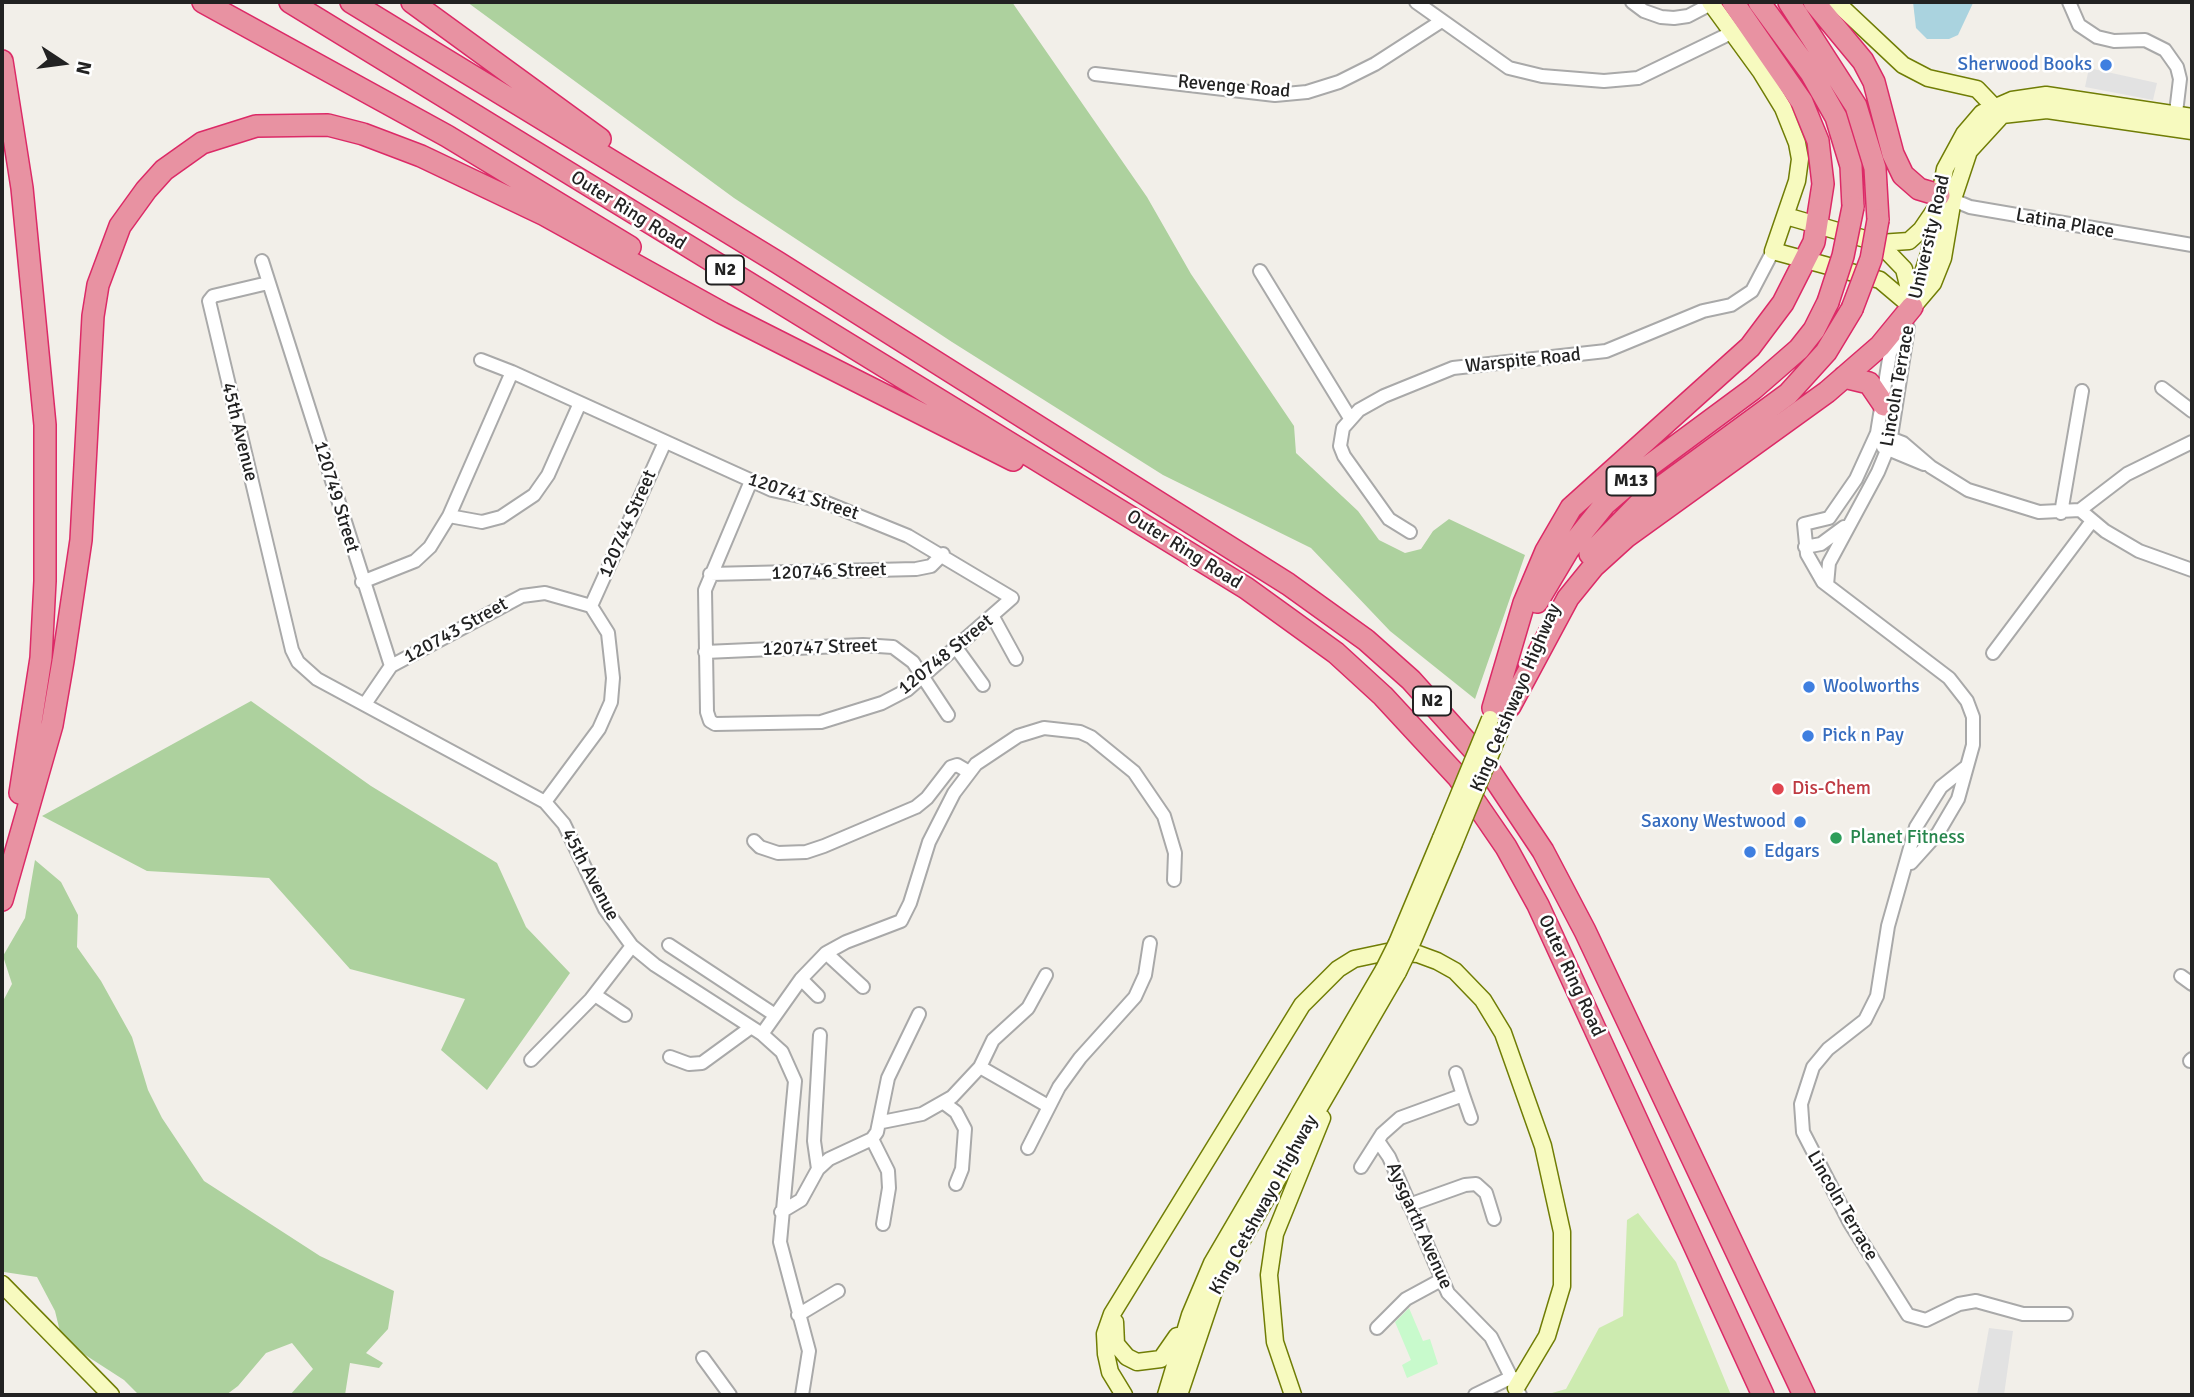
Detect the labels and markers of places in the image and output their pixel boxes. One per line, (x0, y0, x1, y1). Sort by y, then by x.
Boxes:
place label: Sherwood Books (1958, 54, 2092, 76)
marker: Sherwood Books (2098, 57, 2114, 73)
place label: Woolworths (1823, 676, 1920, 698)
marker: Woolworths (1801, 679, 1817, 695)
place label: Pick n Pay (1822, 725, 1904, 747)
marker: Pick n Pay (1800, 728, 1816, 744)
place label: Dis-Chem (1792, 778, 1871, 800)
marker: Dis-Chem (1770, 781, 1786, 797)
place label: Saxony Westwood (1641, 811, 1786, 833)
marker: Saxony Westwood (1792, 814, 1808, 830)
place label: Planet Fitness (1850, 827, 1965, 849)
marker: Planet Fitness (1828, 830, 1844, 846)
place label: Edgars (1764, 841, 1820, 863)
marker: Edgars (1742, 844, 1758, 860)

